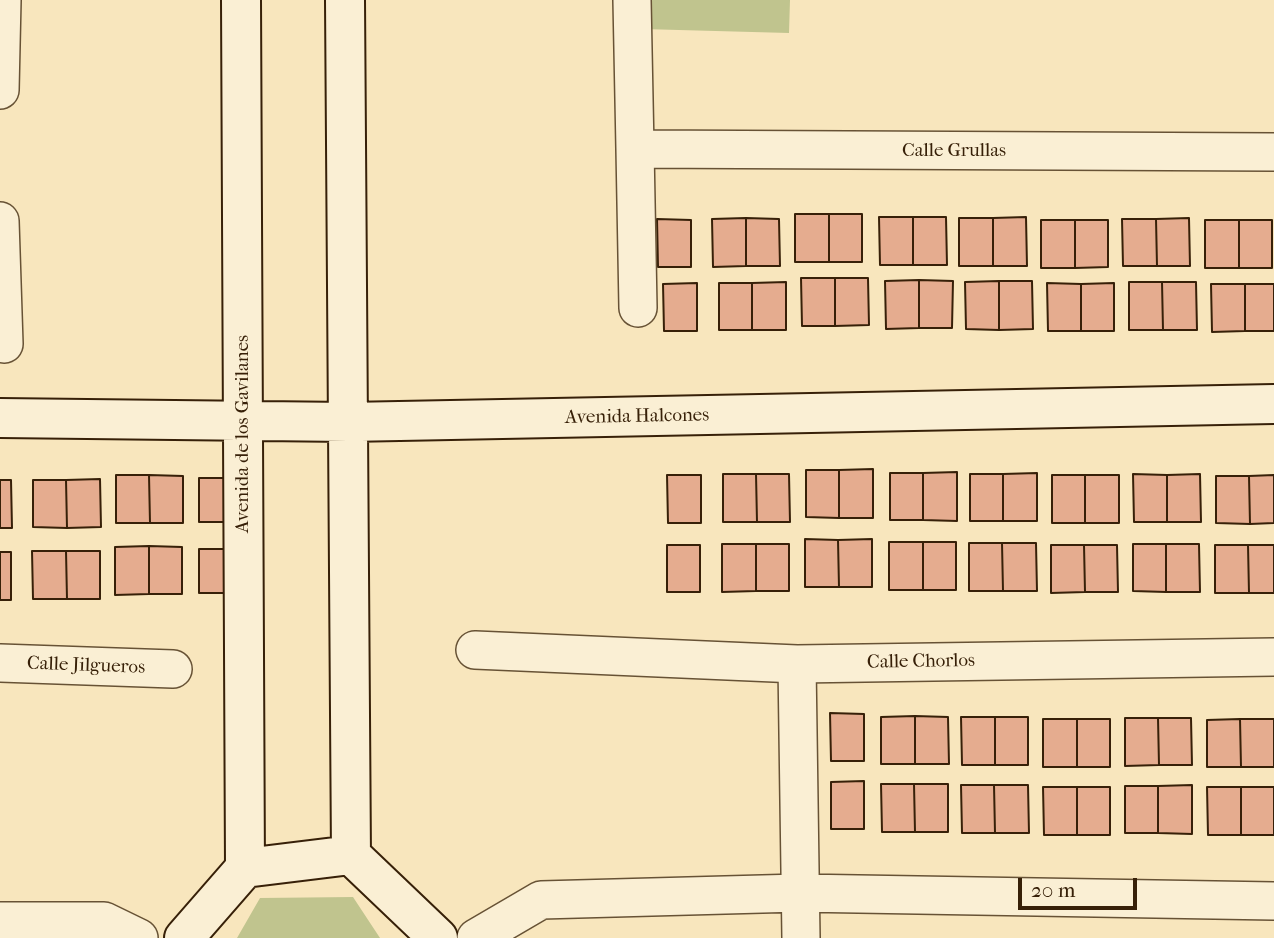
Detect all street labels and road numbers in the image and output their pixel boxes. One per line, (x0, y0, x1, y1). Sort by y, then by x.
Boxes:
street label: Calle Grullas (902, 140, 1006, 162)
street label: Avenida de los Gavilanes (232, 335, 254, 533)
street label: Avenida Halcones (565, 404, 709, 430)
street label: Calle Chorlos (867, 650, 975, 674)
street label: Calle Jilgueros (27, 653, 145, 679)

